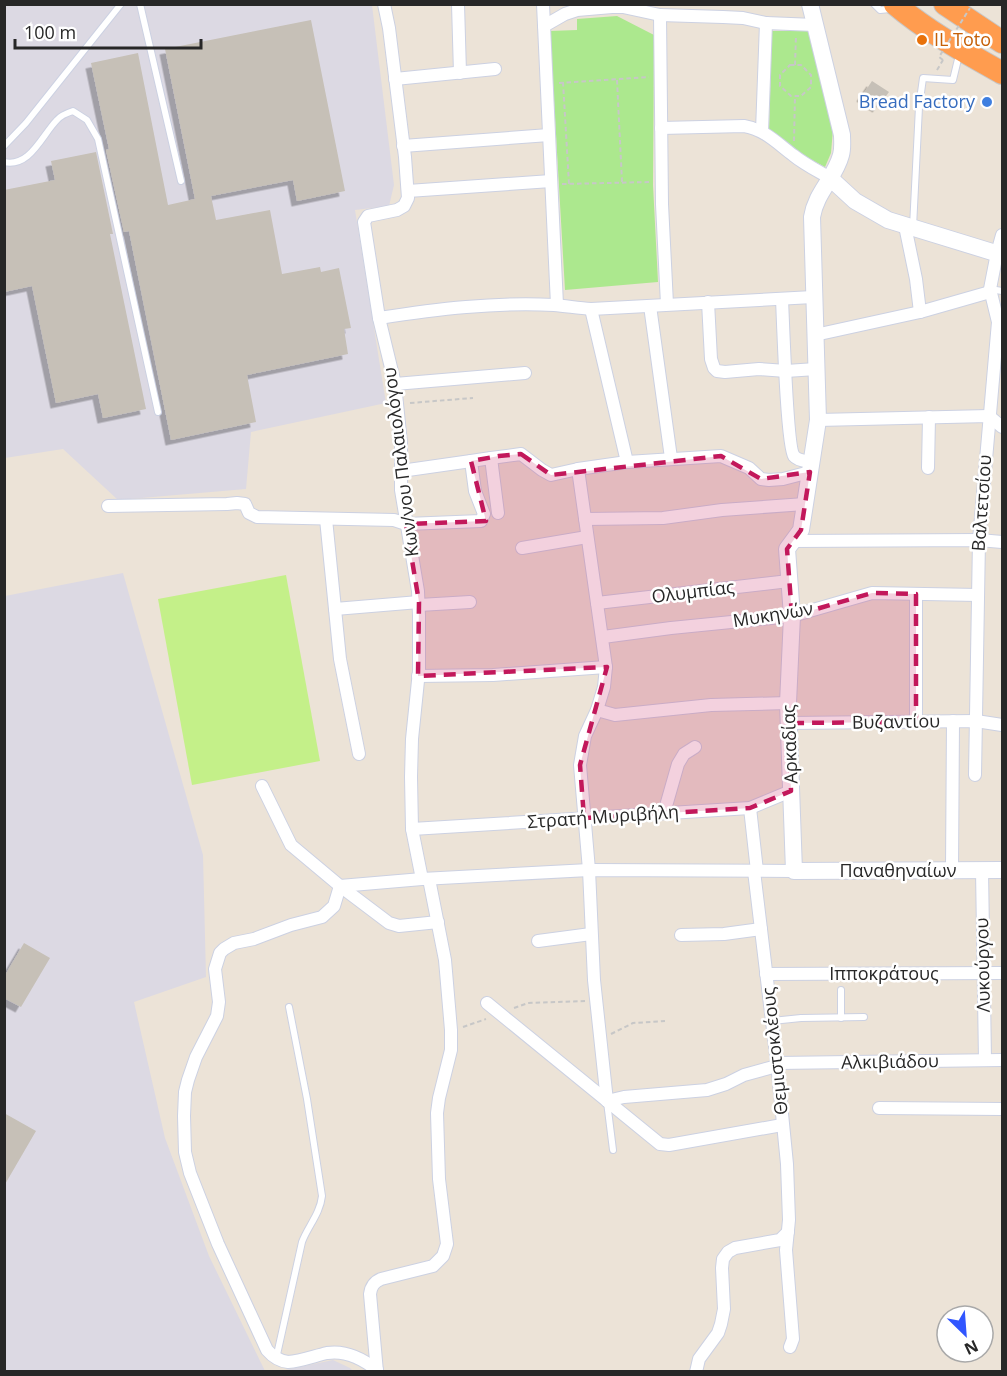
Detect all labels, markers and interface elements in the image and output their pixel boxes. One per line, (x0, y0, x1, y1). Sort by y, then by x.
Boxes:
scale bar (15, 12, 201, 50)
text: 100 m (24, 20, 76, 44)
place label: IL Toto (934, 27, 991, 51)
marker: IL Toto (915, 33, 929, 47)
place label: Bread Factory (859, 89, 976, 113)
marker: Bread Factory (980, 95, 994, 109)
street label: Κων/νου Παλαιολόγου (376, 366, 424, 558)
street label: Βαλτετσίου (966, 454, 996, 552)
street label: Ολυμπίας (650, 574, 736, 608)
street label: Μυκηνών (731, 596, 815, 632)
street label: Αρκαδίας (776, 704, 802, 784)
street label: Βυζαντίου (852, 708, 940, 734)
street label: Στρατή Μυριβήλη (526, 799, 680, 833)
street label: Παναθηναίων (839, 858, 957, 882)
street label: Λυκούργου (969, 917, 995, 1013)
street label: Ιπποκράτους (829, 961, 939, 985)
street label: Θεμιστοκλέους (755, 986, 793, 1116)
street label: Αλκιβιάδου (841, 1048, 939, 1074)
north arrow (935, 1304, 995, 1364)
text: N (961, 1335, 982, 1360)

